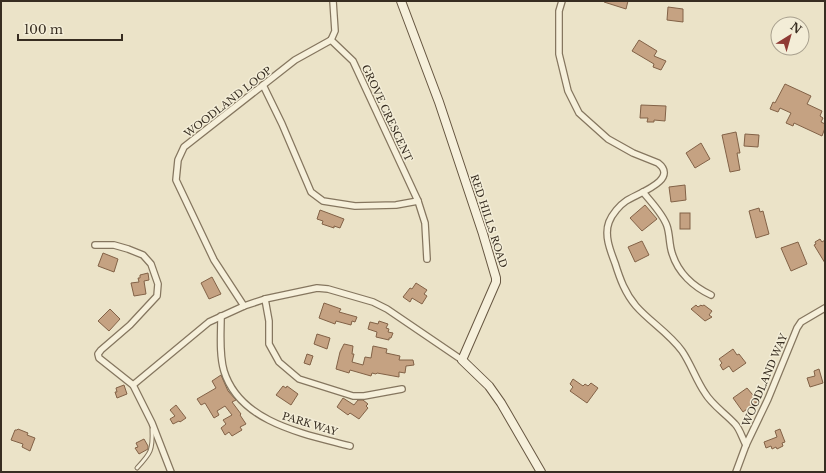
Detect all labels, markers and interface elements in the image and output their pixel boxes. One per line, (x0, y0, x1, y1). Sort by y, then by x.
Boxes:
scale bar (18, 16, 122, 42)
north arrow (770, 16, 810, 56)
text: N (788, 19, 805, 37)
text: 100 m (24, 22, 63, 37)
street label: GROVE CRESCENT (359, 62, 415, 164)
street label: WOODLAND LOOP (181, 64, 274, 141)
street label: RED HILLS ROAD (468, 173, 510, 270)
street label: WOODLAND WAY (739, 331, 791, 429)
street label: PARK WAY (281, 409, 340, 439)

